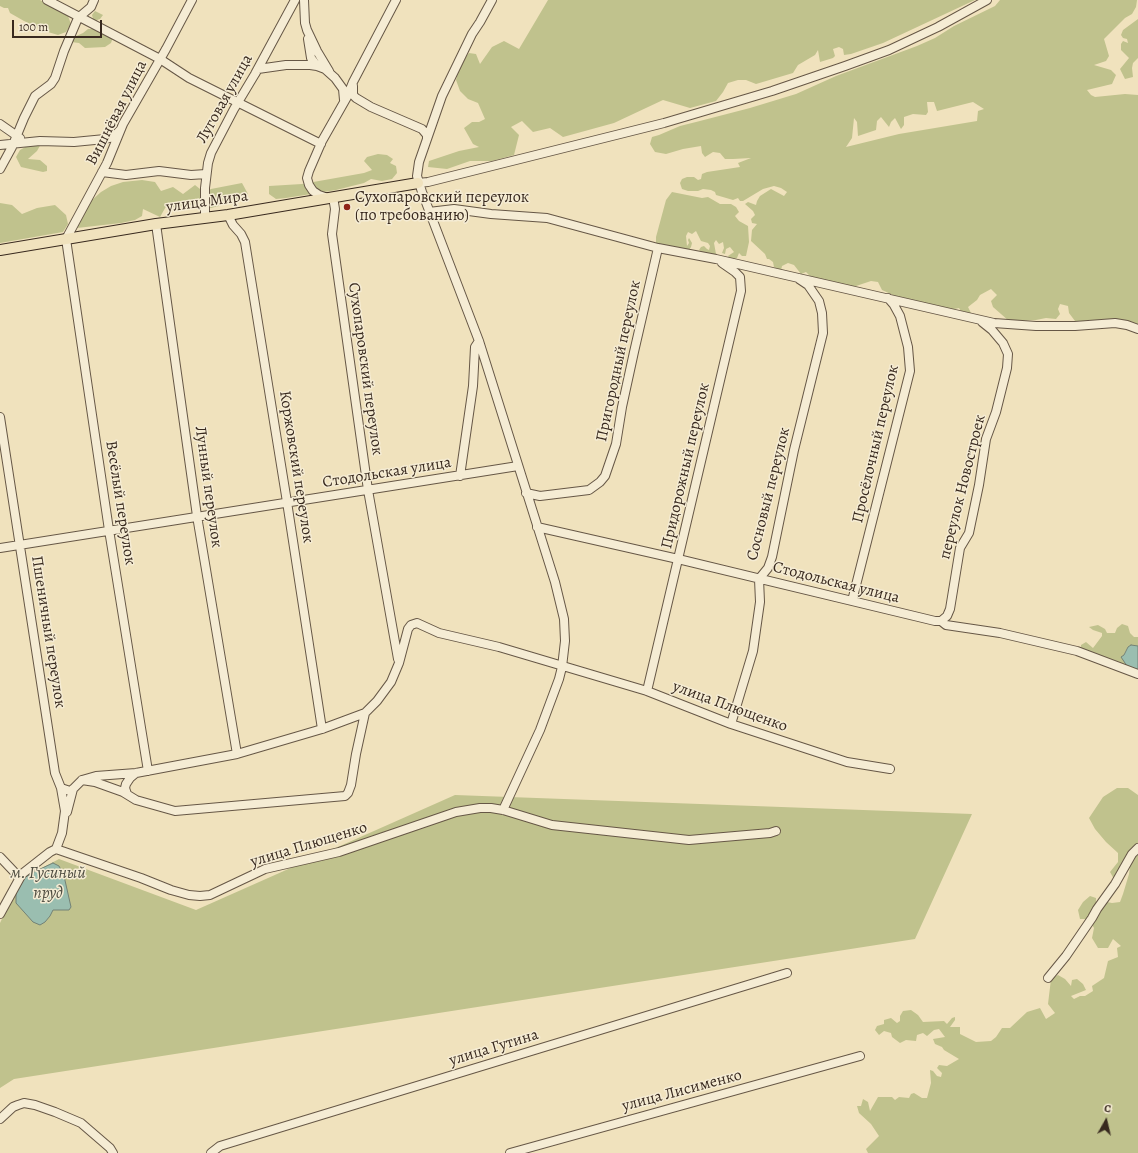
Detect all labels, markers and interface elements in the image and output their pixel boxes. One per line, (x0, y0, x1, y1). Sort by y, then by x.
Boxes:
scale bar (14, 12, 104, 38)
text: 100 m (19, 19, 48, 35)
street label: Луговая улица (193, 51, 257, 147)
street label: Вишнёвая улица (82, 57, 152, 169)
street label: улица Мира (165, 187, 249, 217)
place label: Сухопаровский переулок (по требованию) (355, 188, 529, 226)
marker: Сухопаровский переулок (по требованию) (342, 202, 352, 212)
street label: Пригородный переулок (593, 279, 645, 443)
street label: Сухопаровский переулок (343, 281, 387, 457)
street label: Просёлочный переулок (848, 363, 904, 525)
street label: Придорожный переулок (658, 381, 714, 551)
street label: Коржовский переулок (274, 389, 318, 545)
street label: переулок Новостроек (936, 413, 990, 561)
street label: Лунный переулок (190, 425, 226, 549)
street label: Сосновый переулок (743, 425, 795, 563)
street label: Весёлый переулок (101, 440, 139, 566)
street label: Стодольская улица (321, 453, 453, 493)
street label: Пшеничный переулок (26, 554, 70, 710)
street label: Стодольская улица (771, 558, 901, 608)
street label: улица Плющенко (670, 677, 790, 737)
street label: улица Плющенко (248, 818, 370, 872)
water label: м. Гусиный пруд (10, 864, 86, 904)
street label: улица Гутина (447, 1025, 541, 1071)
street label: улица Лисименко (620, 1066, 744, 1116)
north arrow (1086, 1101, 1126, 1141)
text: С (1103, 1101, 1112, 1117)

